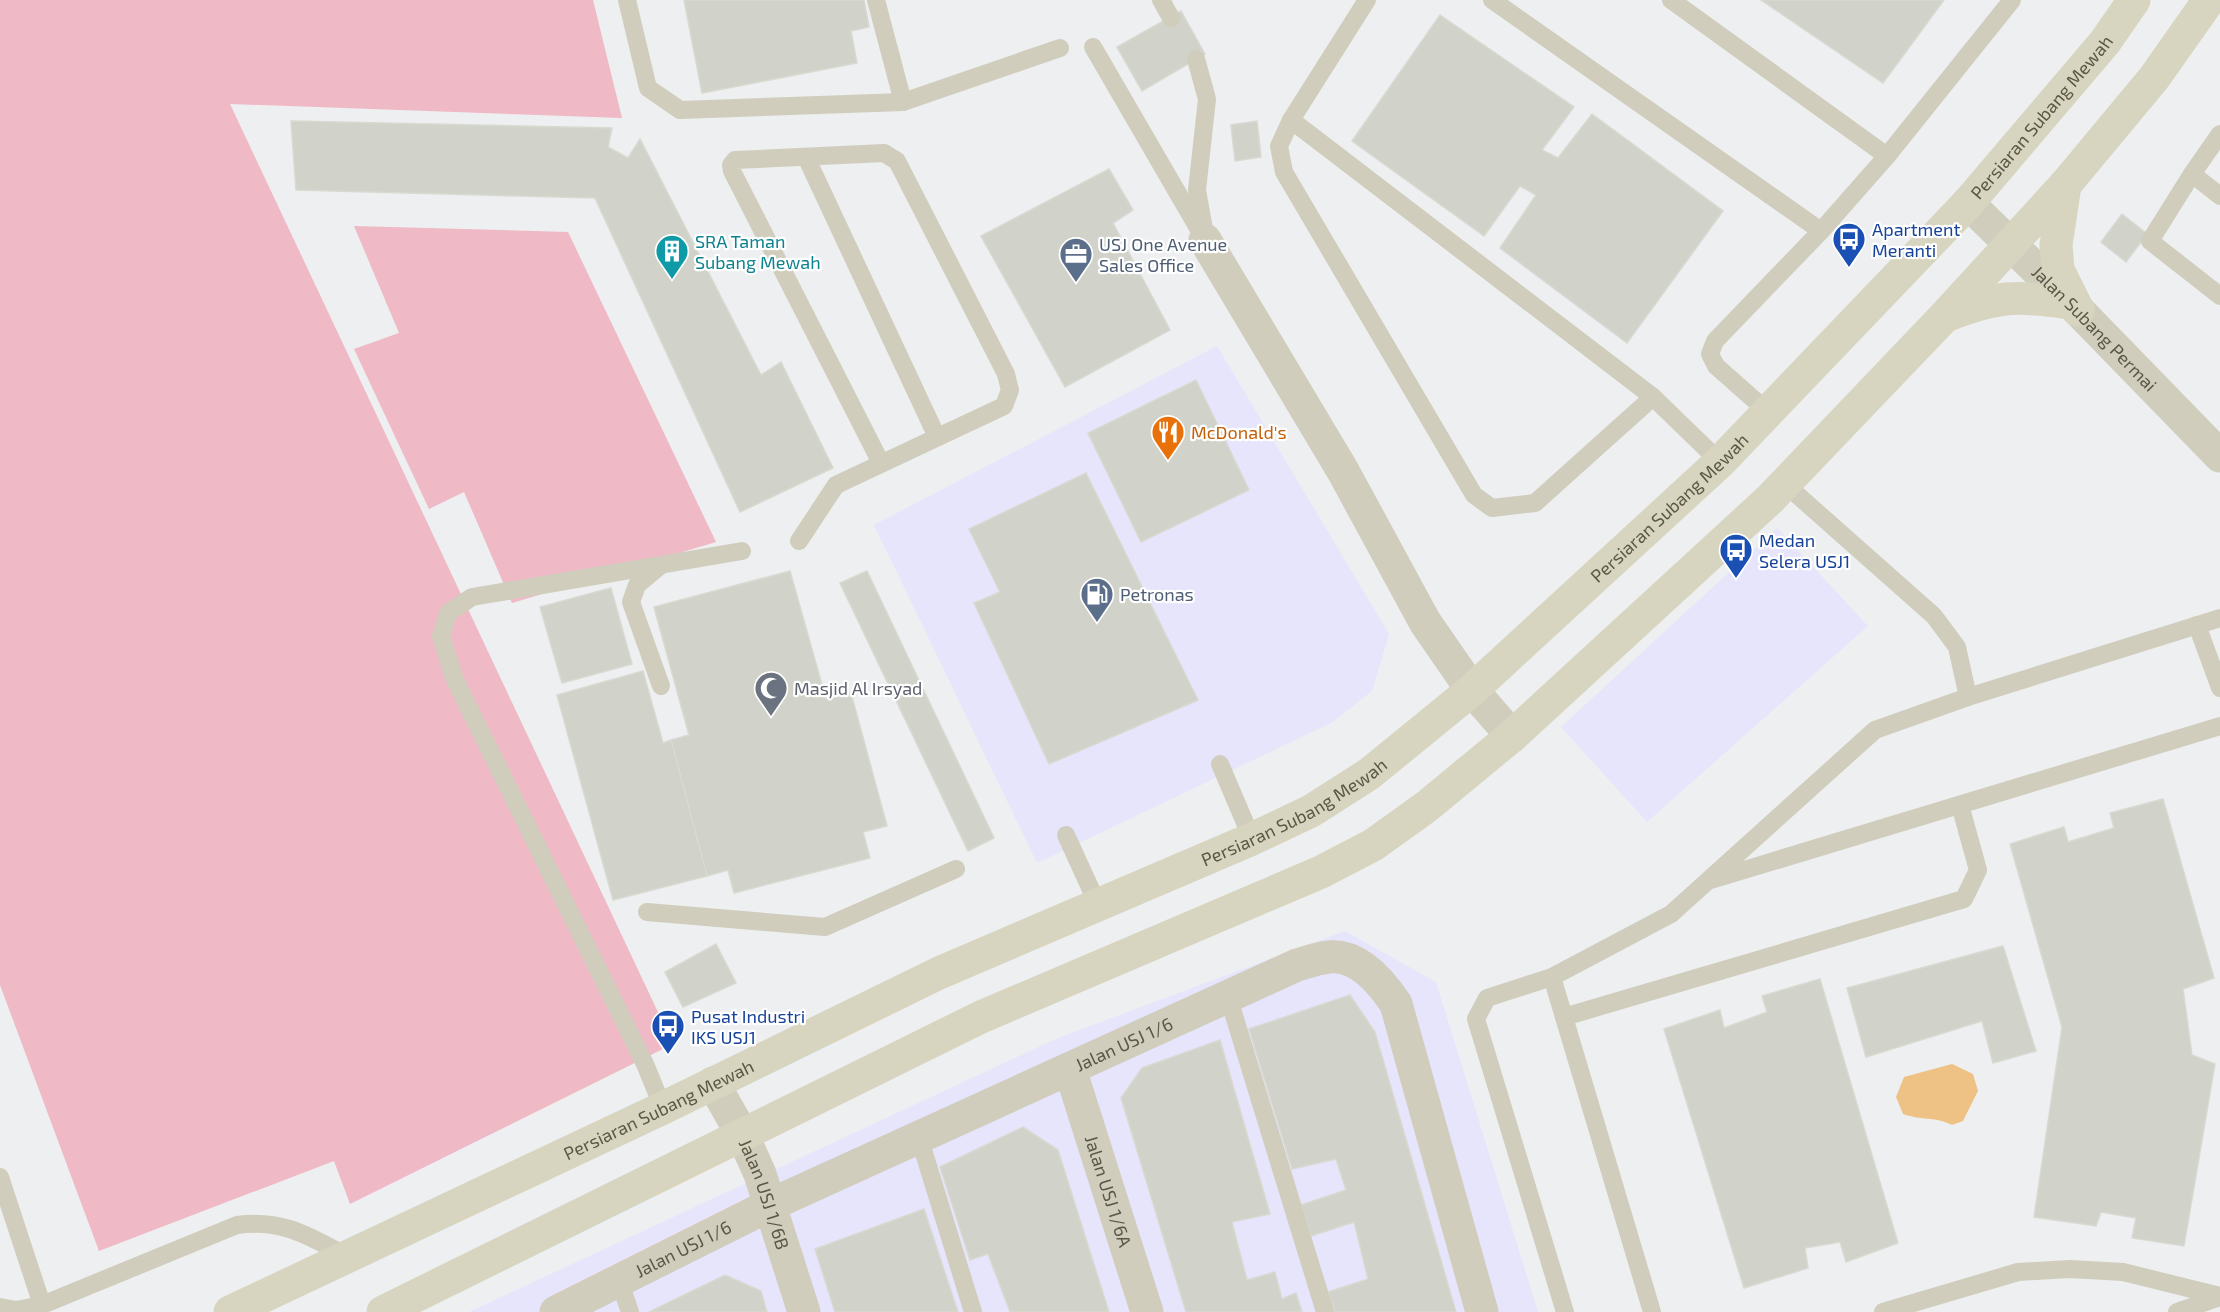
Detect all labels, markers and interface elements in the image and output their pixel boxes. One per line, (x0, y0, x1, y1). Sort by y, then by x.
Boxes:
street label: Persiaran Subang Mewah (1965, 31, 2117, 203)
place label: Apartment Meranti (1872, 218, 1960, 261)
bus stop icon: Apartment Meranti (1831, 221, 1867, 268)
place label: SRA Taman Subang Mewah (695, 230, 821, 273)
building icon: SRA Taman Subang Mewah (654, 233, 690, 280)
place label: USJ One Avenue Sales Office (1099, 233, 1227, 276)
office icon: USJ One Avenue Sales Office (1058, 236, 1094, 283)
street label: Jalan Subang Permai (2028, 261, 2162, 396)
restaurant icon: McDonald's (1150, 414, 1186, 461)
place label: McDonald's (1191, 421, 1287, 443)
street label: Persiaran Subang Mewah (1586, 429, 1753, 587)
place label: Medan Selera USJ1 (1759, 529, 1850, 572)
bus stop icon: Medan Selera USJ1 (1718, 532, 1754, 579)
fuel station icon: Petronas (1079, 576, 1115, 623)
place label: Petronas (1120, 583, 1194, 605)
mosque icon: Masjid Al Irsyad (753, 670, 789, 717)
place label: Masjid Al Irsyad (794, 677, 922, 699)
street label: Persiaran Subang Mewah (1198, 753, 1391, 871)
place label: Pusat Industri IKS USJ1 (691, 1005, 805, 1048)
bus stop icon: Pusat Industri IKS USJ1 (650, 1008, 686, 1055)
street label: Jalan USJ 1/6 (1072, 1012, 1176, 1076)
street label: Persiaran Subang Mewah (560, 1054, 757, 1164)
street label: Jalan USJ 1/6A (1081, 1132, 1137, 1250)
street label: Jalan USJ 1/6B (735, 1135, 794, 1252)
street label: Jalan USJ 1/6 (631, 1215, 735, 1282)

